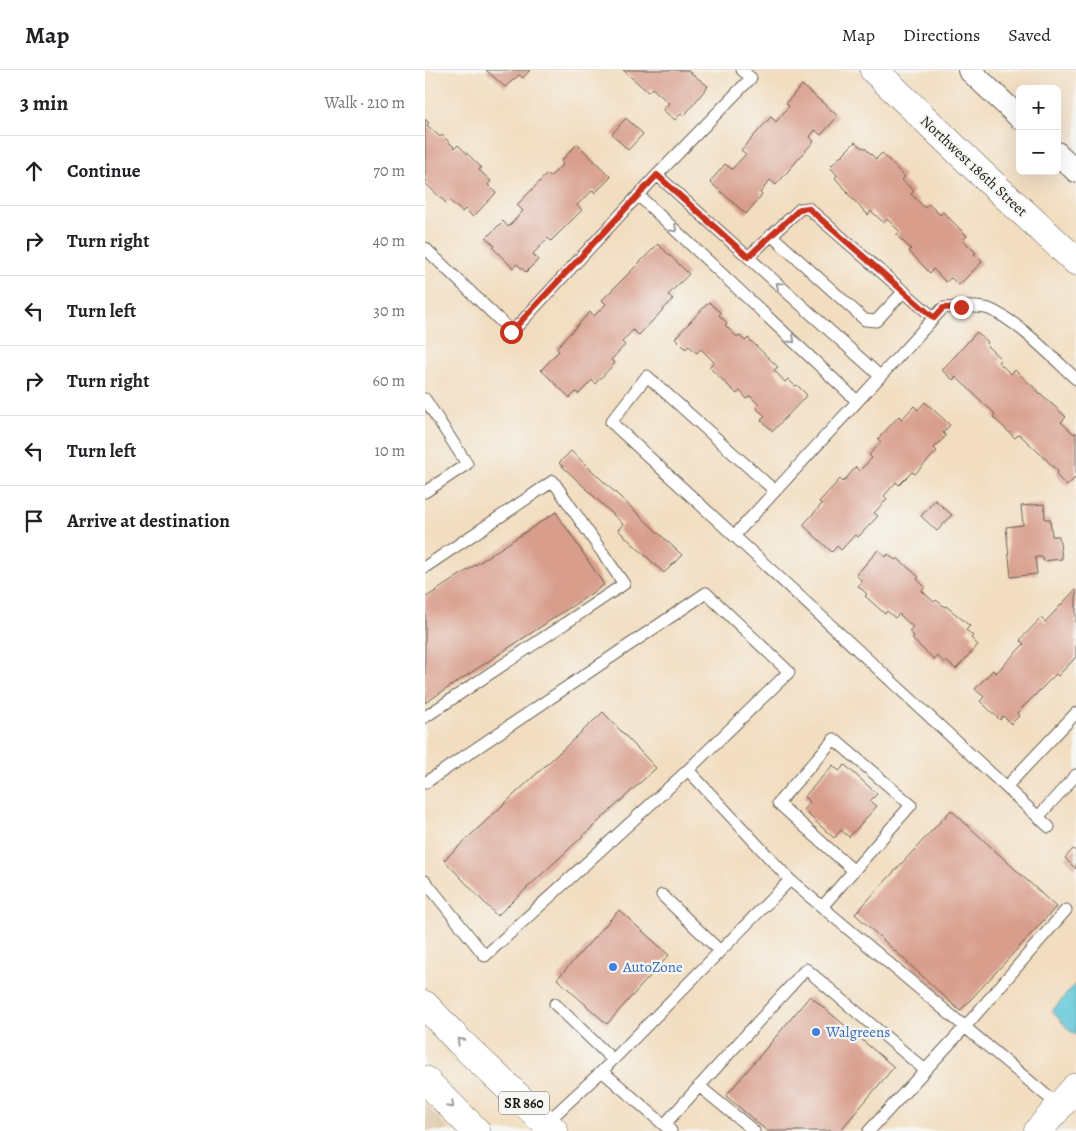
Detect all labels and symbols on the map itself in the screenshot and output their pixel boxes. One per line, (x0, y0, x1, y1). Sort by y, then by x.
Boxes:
street label: Northwest 186th Street (916, 111, 1032, 221)
one-way arrow (668, 223, 677, 232)
one-way arrow (775, 282, 784, 291)
route end (950, 296, 973, 319)
route start (500, 321, 523, 344)
one-way arrow (786, 334, 795, 343)
place label: AutoZone (622, 957, 683, 977)
marker: AutoZone (607, 961, 619, 973)
place label: Walgreens (825, 1022, 890, 1042)
marker: Walgreens (810, 1026, 822, 1038)
one-way arrow (456, 1038, 465, 1047)
road number: SR 860 (499, 1091, 549, 1114)
one-way arrow (445, 1100, 454, 1109)

